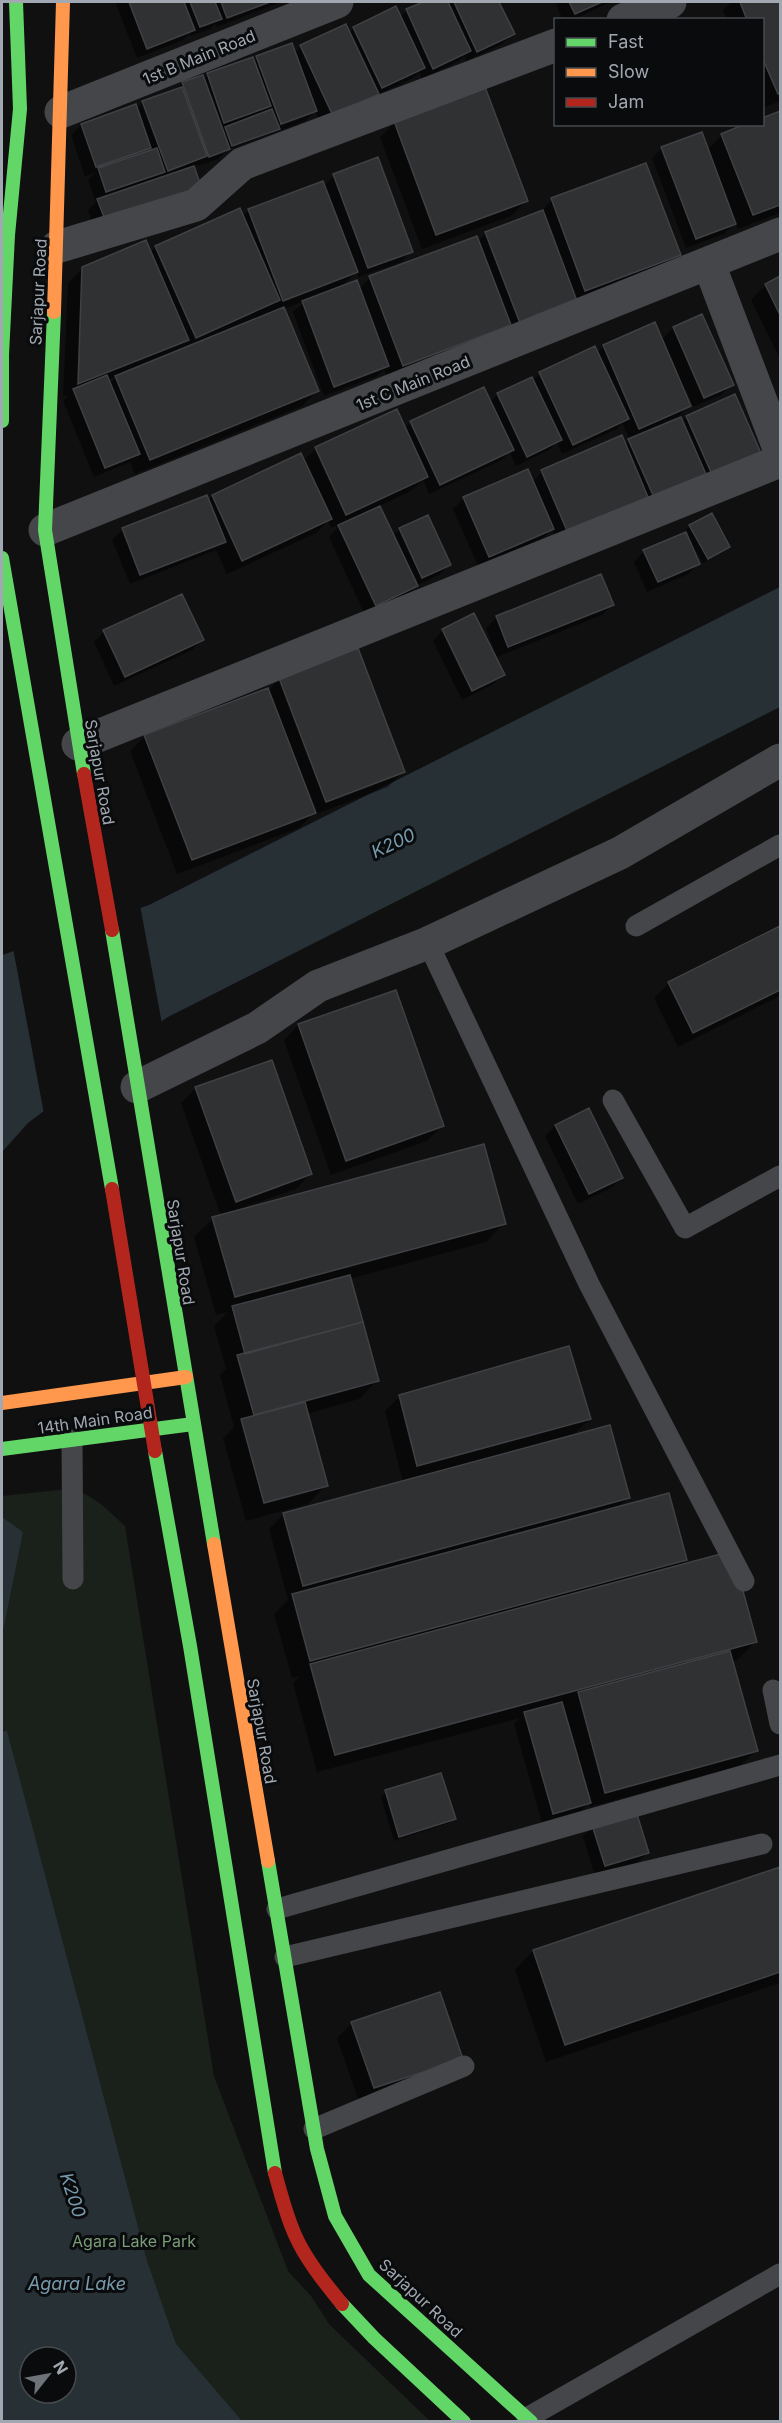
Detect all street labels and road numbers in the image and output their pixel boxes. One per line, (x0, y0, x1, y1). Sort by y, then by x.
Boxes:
street label: 1st B Main Road (140, 25, 258, 89)
street label: Sarjapur Road (25, 238, 51, 346)
street label: 1st C Main Road (353, 351, 473, 415)
street label: Sarjapur Road (81, 718, 119, 826)
street label: Sarjapur Road (163, 1198, 199, 1306)
street label: 14th Main Road (36, 1402, 154, 1438)
street label: Sarjapur Road (243, 1677, 281, 1785)
street label: Sarjapur Road (375, 2254, 467, 2342)

